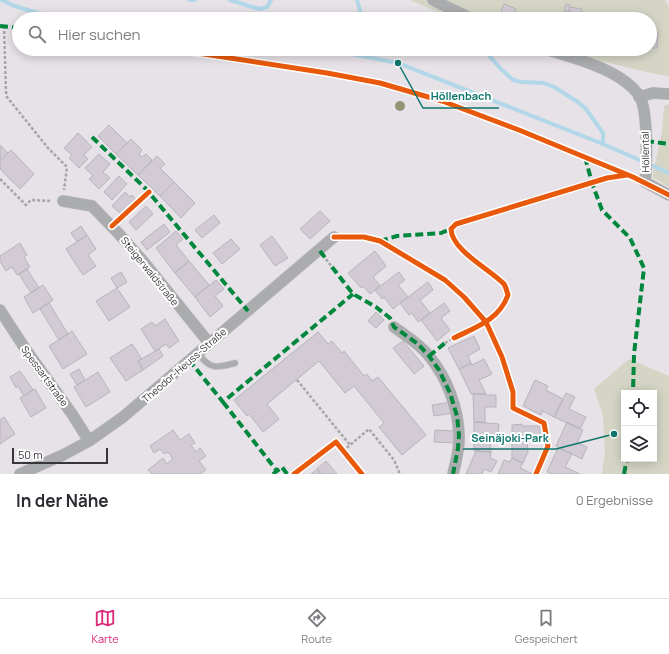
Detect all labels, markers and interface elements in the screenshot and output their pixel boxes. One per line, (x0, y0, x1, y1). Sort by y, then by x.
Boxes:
search box (12, 12, 657, 56)
icon: search (26, 23, 48, 45)
text: Hier suchen (58, 24, 140, 45)
callout: Höllenbach (423, 85, 499, 108)
text: Höllenbach (431, 88, 491, 103)
street label: Höllental (638, 131, 652, 173)
street label: Steigerwaldstraße (118, 234, 182, 308)
street label: Theodor-Heuss-Straße (139, 324, 229, 406)
street label: Spessartstraße (18, 343, 72, 409)
map controls (621, 390, 657, 462)
button: locate (621, 390, 657, 426)
callout: Seinäjoki-Park (463, 426, 556, 449)
button: layers (621, 426, 657, 462)
text: Seinäjoki-Park (471, 430, 550, 445)
scale bar (12, 446, 108, 465)
text: 50 m (18, 447, 43, 462)
text: In der Nähe (16, 489, 109, 512)
text: 0 Ergebnisse (576, 491, 653, 509)
tab: Karte (91, 607, 119, 646)
tab: Route (301, 607, 332, 646)
tab: Gespeichert (515, 607, 578, 646)

